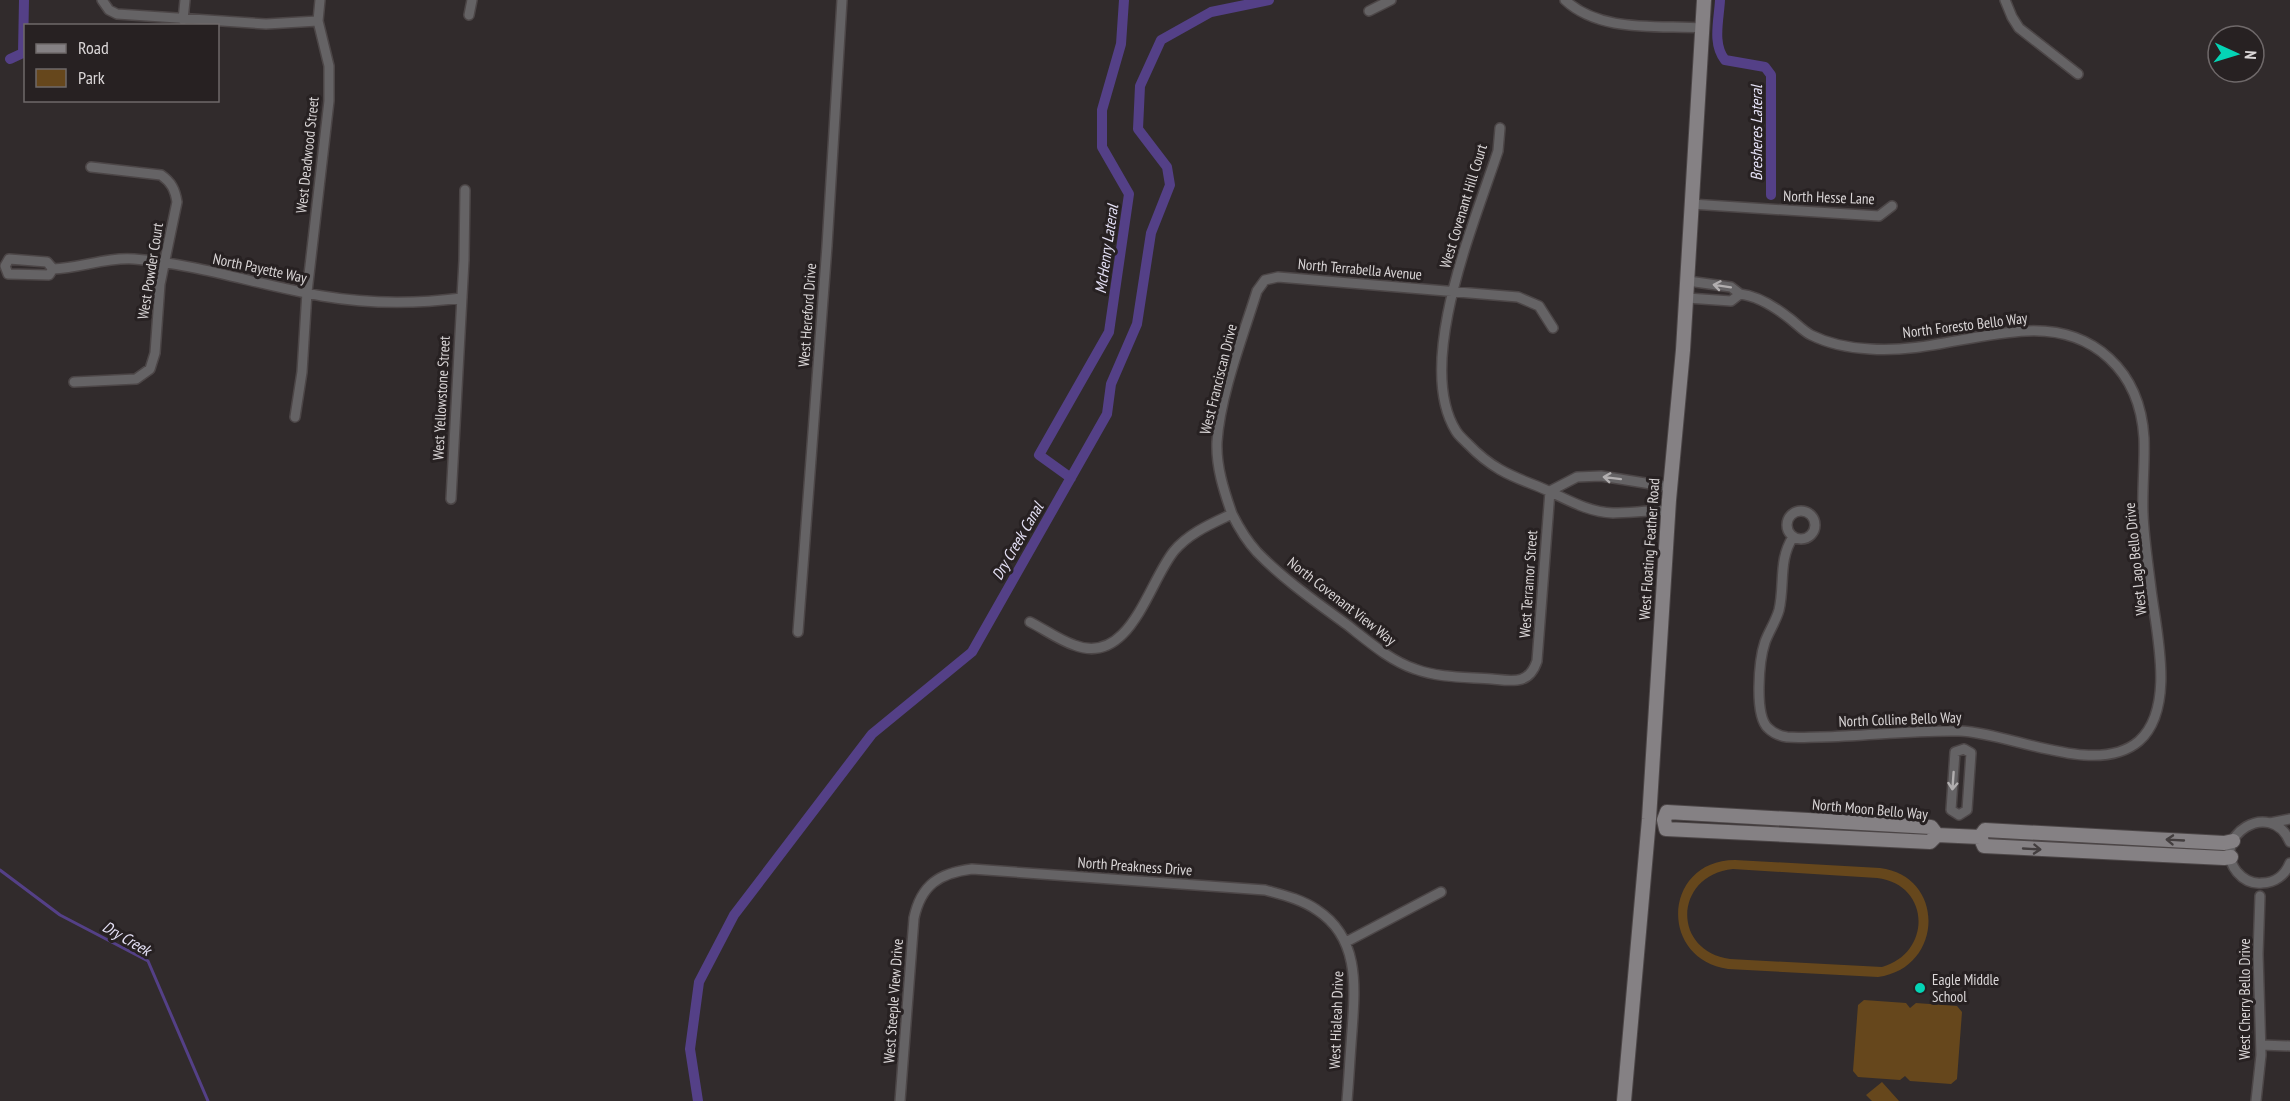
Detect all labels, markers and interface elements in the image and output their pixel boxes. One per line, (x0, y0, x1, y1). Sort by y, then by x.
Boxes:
legend (24, 24, 219, 102)
north arrow (2206, 24, 2266, 84)
text: Road (78, 36, 109, 59)
text: N (2241, 50, 2261, 60)
text: Park (78, 66, 105, 89)
water label: Bresheres Lateral (1746, 84, 1766, 181)
street label: West Deadwood Street (291, 96, 323, 214)
street label: West Covenant Hill Court (1435, 142, 1491, 270)
street label: North Hesse Lane (1783, 186, 1875, 208)
water label: McHenry Lateral (1090, 202, 1122, 295)
street label: West Powder Court (133, 221, 167, 321)
street label: North Payette Way (211, 249, 309, 287)
street label: North Terrabella Avenue (1297, 254, 1423, 284)
street label: West Hereford Drive (794, 263, 820, 367)
one-way arrow (1713, 280, 1732, 291)
street label: North Foresto Bello Way (1902, 308, 2029, 342)
street label: West Franciscan Drive (1195, 322, 1241, 436)
street label: West Yellowstone Street (428, 335, 454, 461)
one-way arrow (1603, 472, 1623, 483)
street label: West Floating Feather Road (1635, 477, 1663, 621)
water label: Dry Creek Canal (987, 498, 1048, 583)
street label: West Lago Bello Drive (2120, 502, 2150, 616)
street label: West Terramor Street (1515, 530, 1541, 638)
street label: North Covenant View Way (1284, 553, 1400, 650)
street label: North Colline Bello Way (1838, 707, 1962, 731)
one-way arrow (1947, 770, 1958, 790)
street label: North Moon Bello Way (1811, 794, 1929, 824)
one-way arrow (2165, 835, 2185, 846)
one-way arrow (2022, 843, 2042, 854)
street label: North Preakness Drive (1077, 853, 1193, 879)
water label: Dry Creek (99, 916, 156, 961)
street label: West Steeple View Drive (879, 938, 907, 1064)
street label: West Cherry Bello Drive (2235, 938, 2254, 1060)
place label: Eagle Middle School (1932, 970, 1999, 1006)
street label: West Hialeah Drive (1325, 971, 1347, 1069)
marker: Eagle Middle School (1913, 981, 1927, 995)

